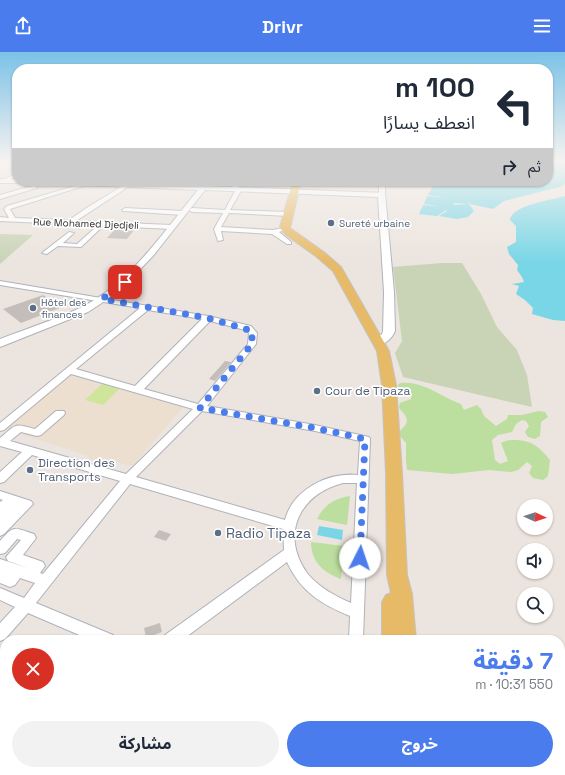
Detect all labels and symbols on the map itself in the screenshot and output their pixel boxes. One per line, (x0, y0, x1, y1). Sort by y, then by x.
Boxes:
street label: Rue Mohamed Djedjeli (33, 215, 139, 232)
place label: Sureté urbaine (339, 217, 410, 230)
marker: Sureté urbaine (326, 218, 336, 228)
pin (108, 265, 142, 299)
place label: Hôtel des finances (41, 296, 87, 321)
marker: Hôtel des finances (28, 303, 38, 313)
place label: Cour de Tipaza (325, 383, 410, 399)
marker: Cour de Tipaza (312, 386, 322, 396)
place label: Direction des Transports (38, 455, 115, 485)
marker: Direction des Transports (25, 465, 35, 475)
north arrow (517, 499, 553, 535)
place label: Radio Tipaza (226, 524, 311, 542)
marker: Radio Tipaza (213, 528, 223, 538)
position arrow (339, 537, 381, 579)

